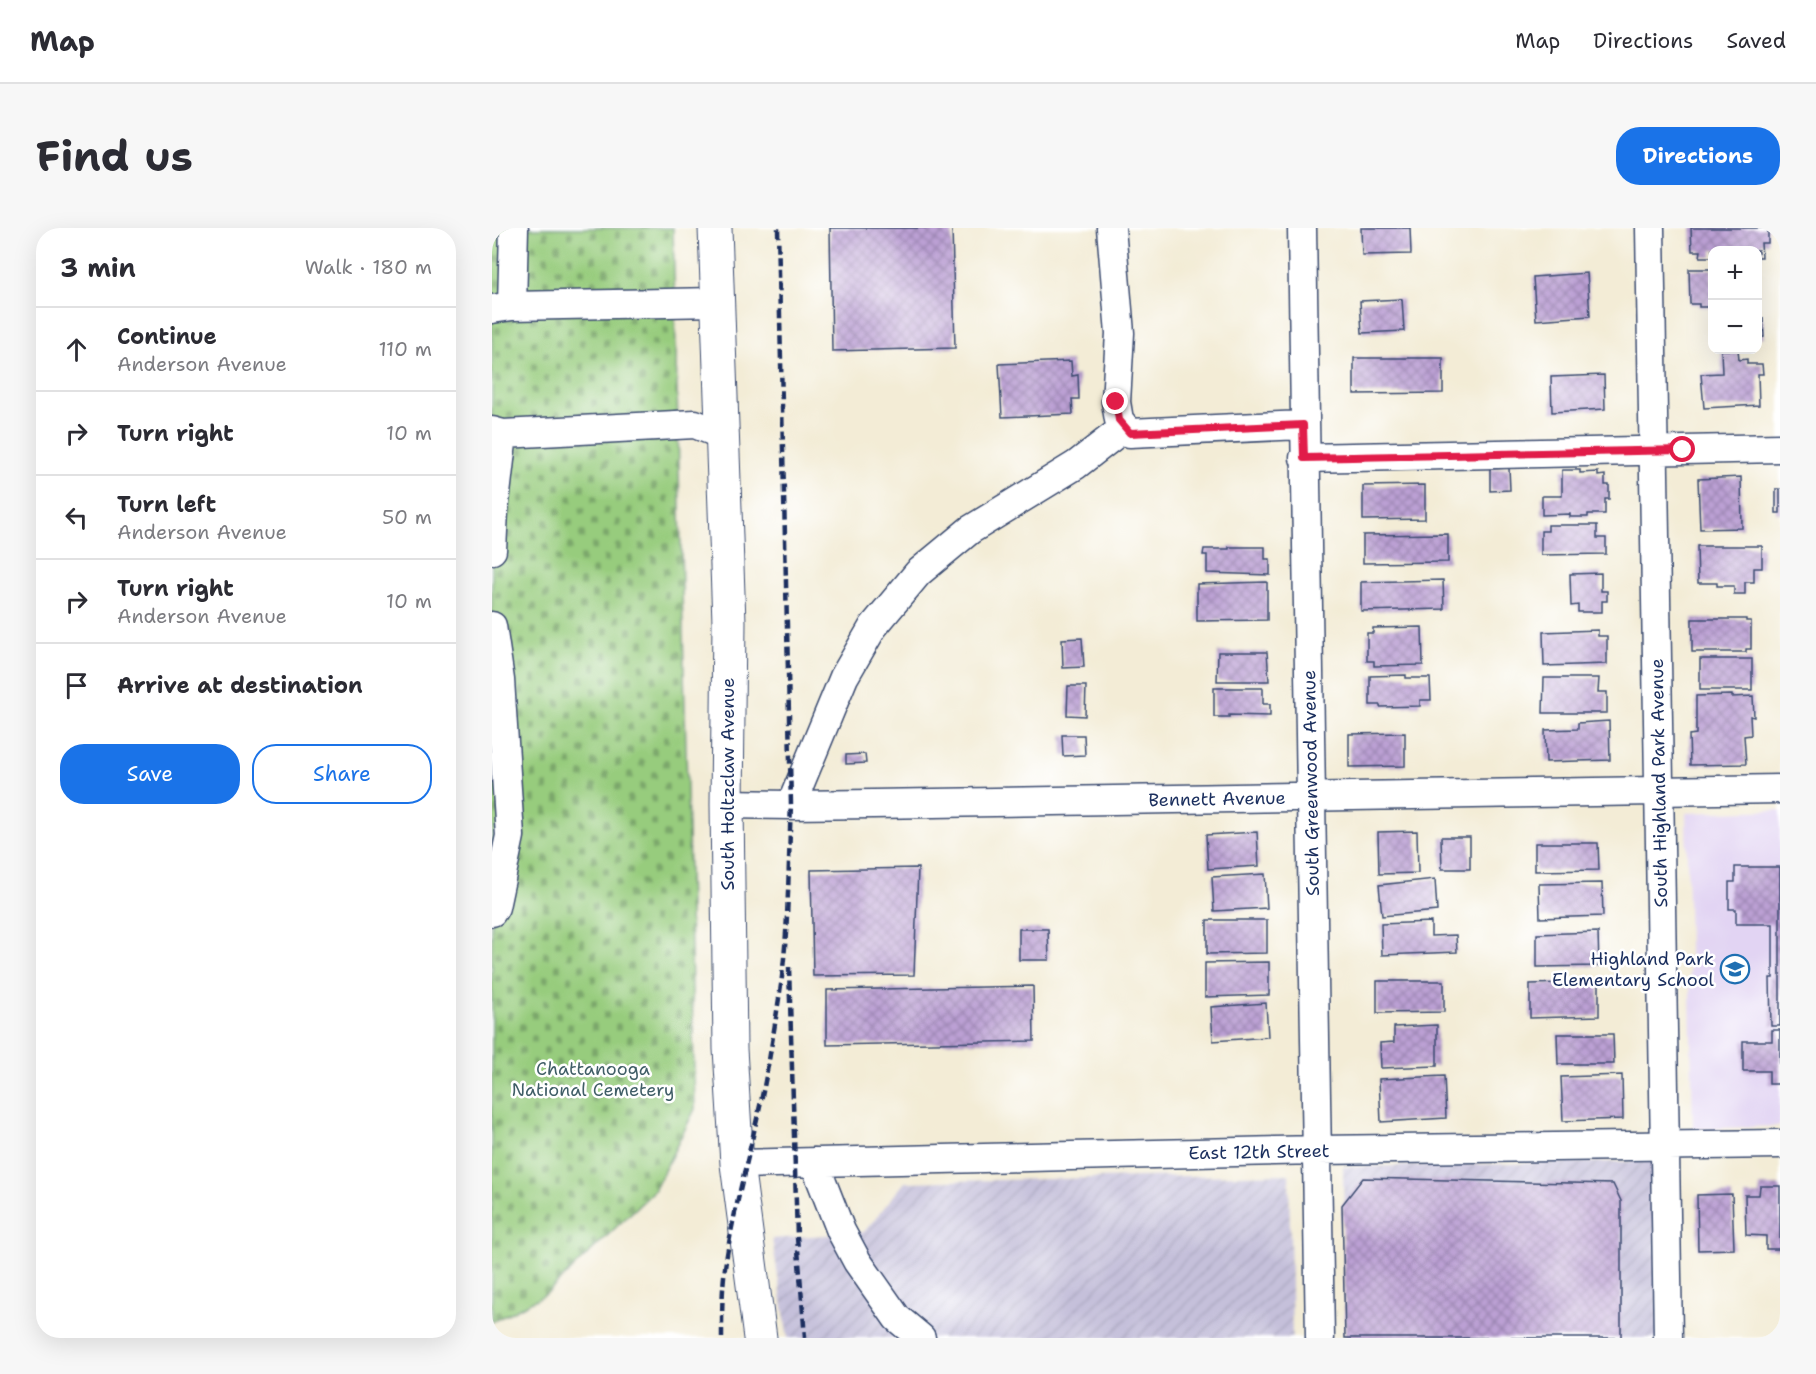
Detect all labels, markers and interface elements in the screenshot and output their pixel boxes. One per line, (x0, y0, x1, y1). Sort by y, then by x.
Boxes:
text: Map (30, 22, 95, 60)
text: Map (1515, 27, 1560, 55)
text: Directions (1593, 27, 1693, 55)
text: Saved (1726, 27, 1786, 55)
button: Directions (1616, 127, 1780, 185)
text: Find us (36, 128, 193, 184)
map controls (1708, 246, 1762, 354)
button: + (1708, 246, 1762, 300)
text: 3 min (60, 250, 136, 285)
text: Walk · 180 m (305, 254, 432, 280)
button: − (1708, 300, 1762, 354)
text: Continue (117, 322, 217, 351)
icon: ahead (60, 333, 93, 366)
text: 110 m (378, 336, 432, 362)
text: Anderson Avenue (117, 351, 287, 377)
route end (1102, 388, 1128, 414)
icon: right (60, 417, 93, 450)
text: Turn right (117, 419, 234, 448)
text: 10 m (386, 420, 432, 446)
route start (1669, 436, 1695, 462)
text: Turn left (117, 490, 216, 519)
icon: left (60, 501, 93, 534)
text: 50 m (382, 504, 432, 530)
text: Anderson Avenue (117, 519, 287, 545)
text: Turn right (117, 574, 234, 603)
icon: right (60, 585, 93, 618)
text: 10 m (386, 588, 432, 614)
text: Anderson Avenue (117, 603, 287, 629)
street label: South Highland Park Avenue (1645, 658, 1673, 908)
icon: arrive (60, 669, 93, 702)
street label: South Greenwood Avenue (1297, 670, 1325, 896)
text: Arrive at destination (117, 671, 363, 700)
street label: South Holtzclaw Avenue (716, 677, 740, 891)
button: Save (60, 744, 240, 804)
button: Share (252, 744, 432, 804)
street label: Bennett Avenue (1148, 786, 1286, 812)
place label: Highland Park Elementary School (1552, 947, 1715, 992)
school or university icon: Highland Park Elementary School (1719, 953, 1751, 985)
park label: Chattanooga National Cemetery (512, 1057, 674, 1102)
street label: East 12th Street (1188, 1139, 1330, 1165)

